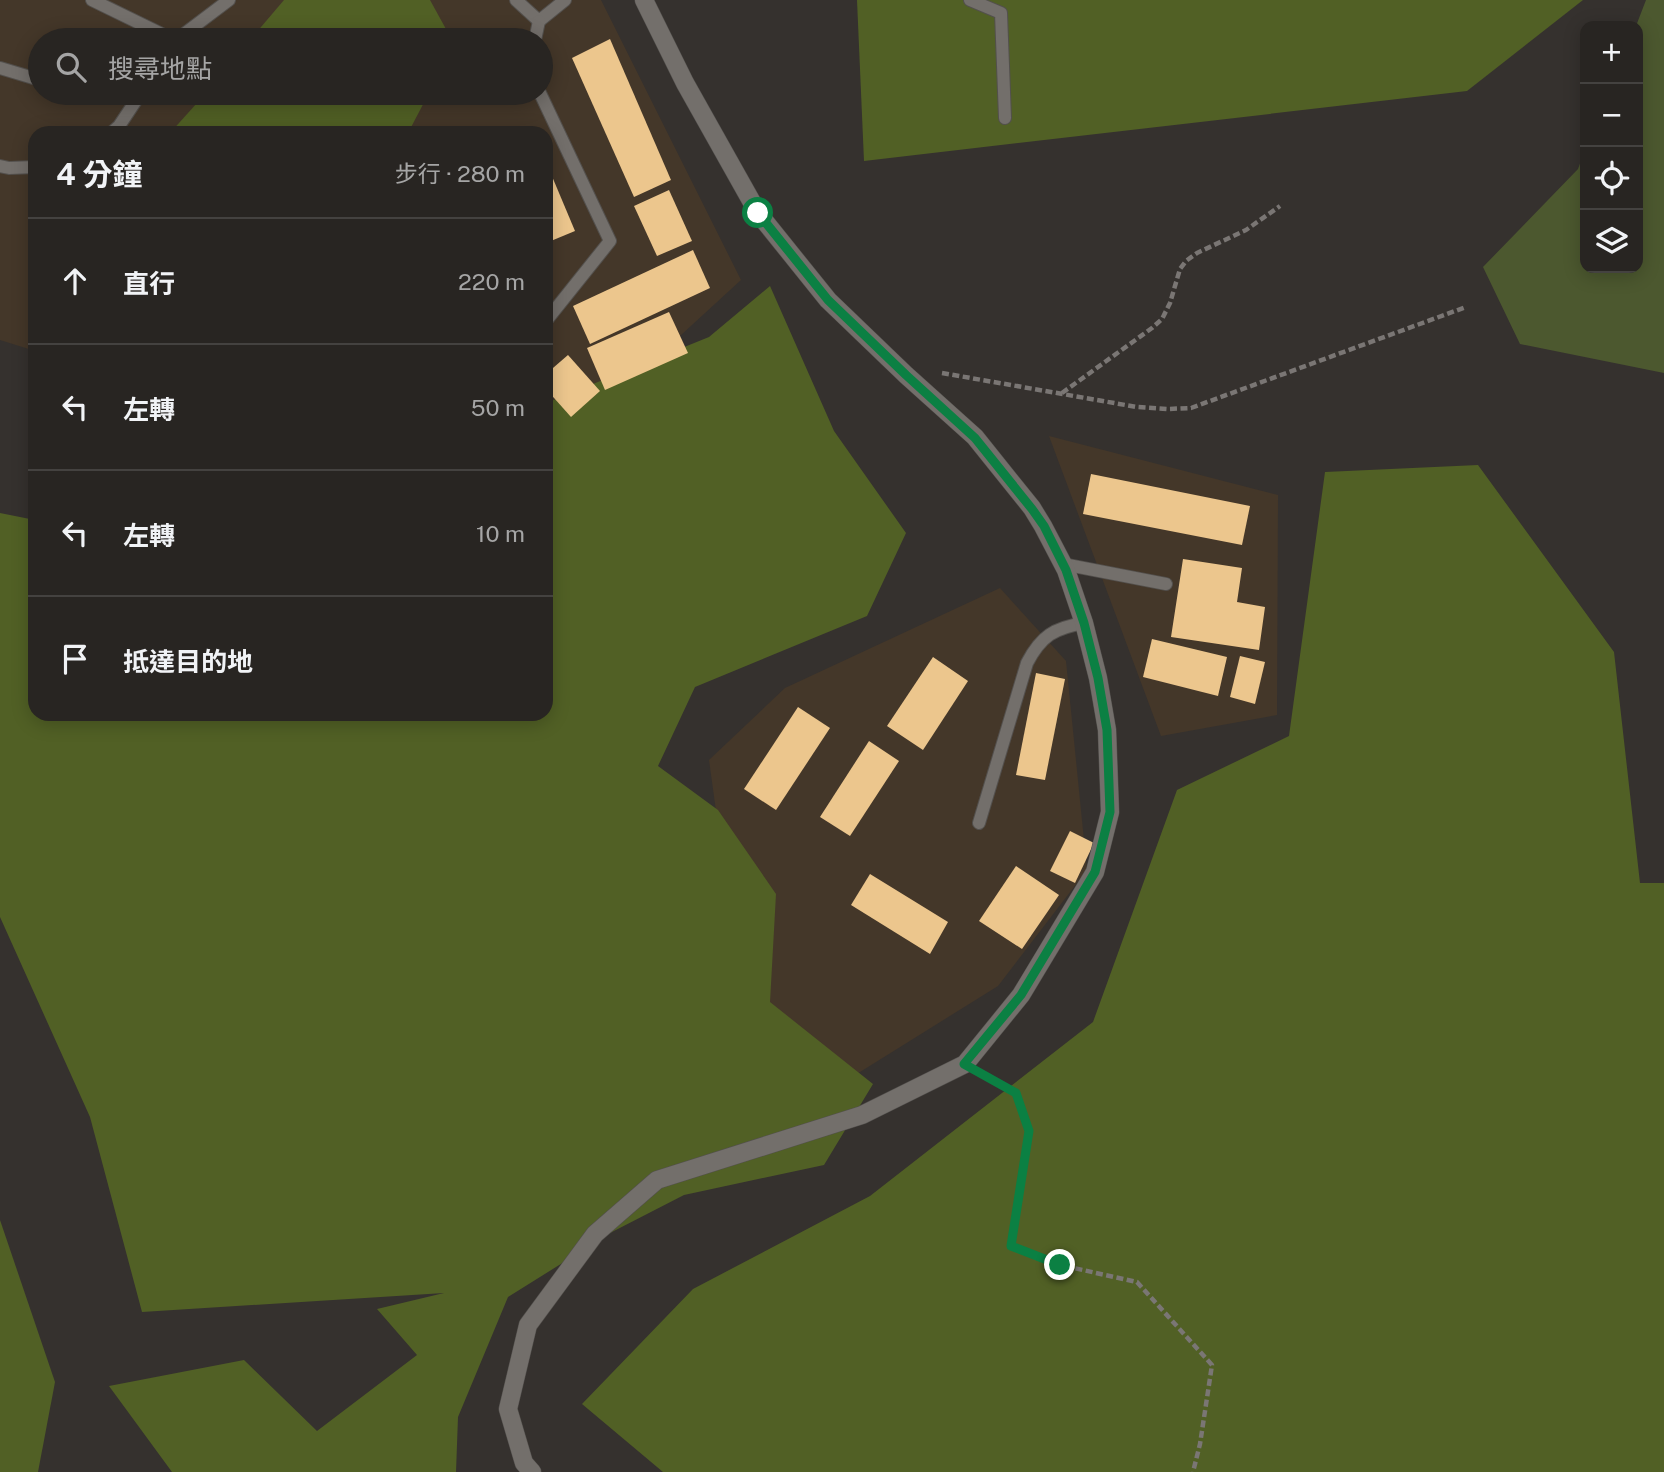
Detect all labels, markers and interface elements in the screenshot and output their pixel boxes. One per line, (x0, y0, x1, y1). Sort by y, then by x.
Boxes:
map controls (1580, 21, 1643, 273)
button: + (1580, 21, 1643, 84)
search box (28, 28, 553, 105)
icon: search (52, 48, 90, 86)
text: 搜尋地點 (108, 53, 212, 84)
button: − (1580, 84, 1643, 147)
button: locate (1580, 147, 1643, 210)
text: 4 分鐘 (56, 156, 142, 192)
text: 步行 · 280 m (395, 160, 525, 187)
route start (742, 197, 773, 228)
button: layers (1580, 210, 1643, 273)
icon: ahead (56, 262, 94, 300)
text: 直行 (123, 268, 175, 299)
text: 220 m (458, 268, 525, 295)
icon: left (56, 388, 94, 426)
text: 左轉 (123, 394, 175, 425)
text: 50 m (471, 394, 525, 421)
icon: left (56, 514, 94, 552)
text: 左轉 (123, 520, 175, 551)
text: 10 m (476, 520, 525, 547)
icon: arrive (56, 640, 94, 678)
text: 抵達目的地 (123, 646, 253, 677)
route end (1044, 1249, 1075, 1280)

